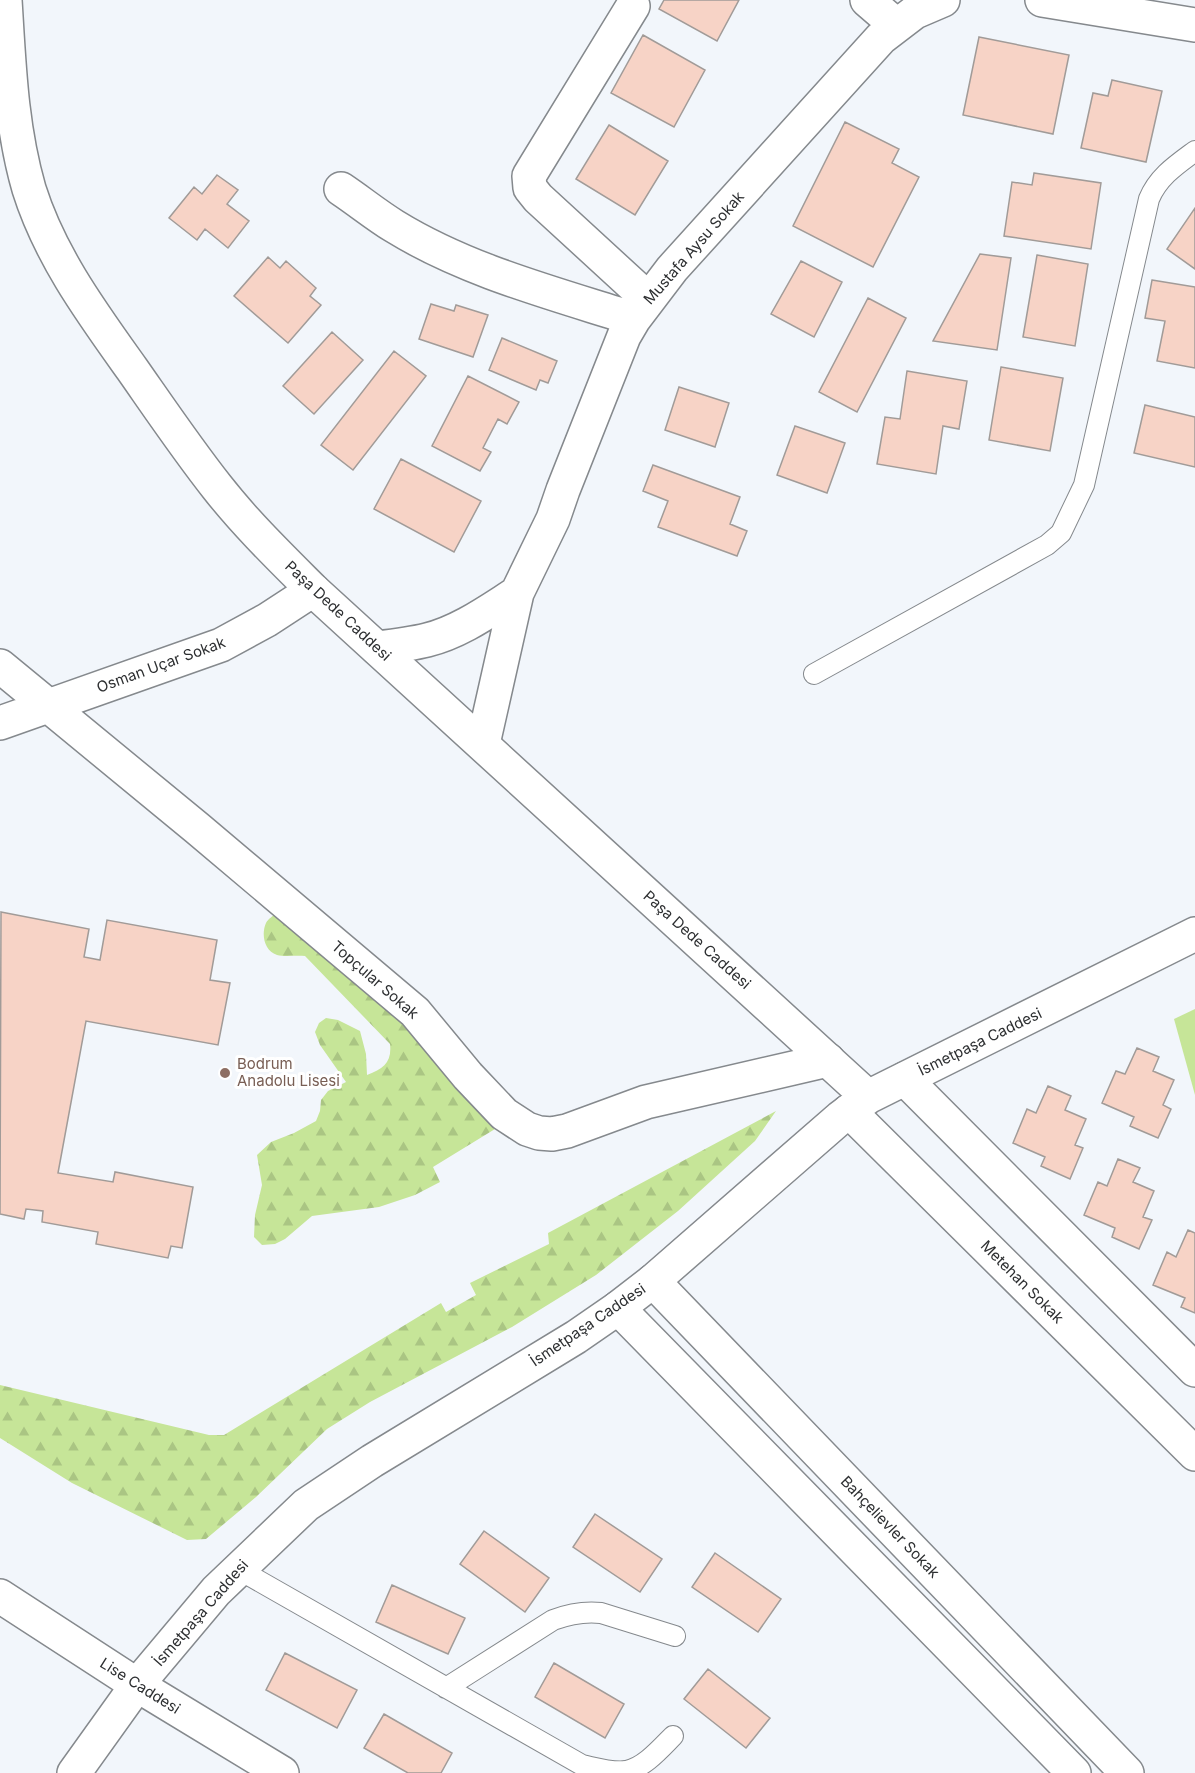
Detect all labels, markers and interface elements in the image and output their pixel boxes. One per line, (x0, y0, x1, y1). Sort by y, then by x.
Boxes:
street label: Mustafa Aysu Sokak (639, 187, 749, 308)
street label: Paşa Dede Caddesi (281, 557, 395, 665)
street label: Osman Uçar Sokak (94, 632, 229, 697)
street label: Paşa Dede Caddesi (640, 886, 755, 993)
street label: Topçular Sokak (328, 937, 423, 1023)
street label: İsmetpaşa Caddesi (915, 1003, 1045, 1080)
place label: Bodrum Anadolu Lisesi (237, 1054, 340, 1090)
marker: Bodrum Anadolu Lisesi (218, 1066, 232, 1080)
street label: Metehan Sokak (977, 1236, 1068, 1328)
street label: İsmetpaşa Caddesi (526, 1279, 649, 1370)
street label: Bahçelievler Sokak (837, 1472, 944, 1582)
street label: İsmetpaşa Caddesi (149, 1555, 252, 1670)
street label: Lise Caddesi (97, 1653, 184, 1718)

